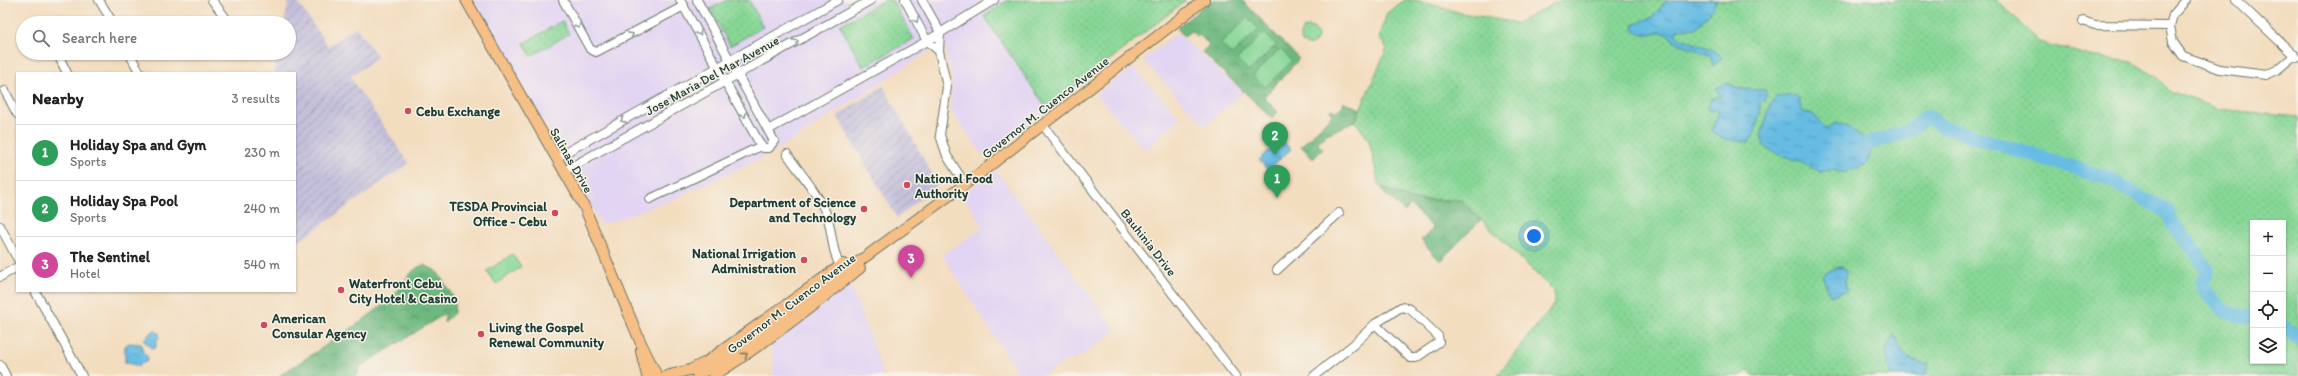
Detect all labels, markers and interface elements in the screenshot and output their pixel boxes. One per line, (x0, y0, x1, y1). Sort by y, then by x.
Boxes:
search box (16, 16, 296, 60)
one-way arrow (911, 16, 919, 23)
one-way arrow (574, 22, 581, 30)
icon: search (30, 27, 52, 49)
text: Search here (62, 29, 137, 47)
one-way arrow (695, 29, 702, 37)
one-way arrow (627, 32, 634, 39)
street label: Jose Maria Del Mar Avenue (643, 32, 782, 118)
one-way arrow (792, 39, 799, 46)
street label: Governor M. Cuenco Avenue (979, 53, 1112, 162)
text: Nearby (32, 88, 84, 108)
text: 3 results (231, 91, 280, 106)
place label: Cebu Exchange (416, 104, 500, 120)
marker: Cebu Exchange (403, 106, 413, 116)
one-way arrow (740, 111, 747, 118)
one-way arrow (620, 116, 627, 123)
pin: 2 (1262, 122, 1288, 155)
street label: Salinas Drive (547, 125, 596, 196)
text: Holiday Spa and Gym (70, 136, 206, 154)
text: 1 (42, 145, 48, 160)
text: 230 m (244, 145, 280, 160)
text: Sports (70, 154, 106, 169)
pin: 1 (1264, 165, 1290, 198)
place label: National Food Authority (914, 171, 993, 202)
marker: National Food Authority (902, 180, 912, 190)
text: Holiday Spa Pool (70, 192, 178, 210)
place label: Department of Science and Technology (729, 195, 857, 226)
place label: TESDA Provincial Office - Cebu (449, 199, 548, 229)
text: 2 (42, 201, 48, 216)
text: 240 m (243, 201, 280, 216)
marker: Department of Science and Technology (859, 204, 869, 214)
street label: Bauhinia Drive (1118, 206, 1180, 279)
marker: TESDA Provincial Office - Cebu (550, 208, 560, 218)
text: Sports (70, 210, 106, 225)
map controls (2250, 220, 2286, 364)
button: + (2250, 220, 2286, 256)
your location (1524, 226, 1544, 246)
pin: 3 (898, 245, 924, 278)
place label: National Irrigation Administration (692, 246, 797, 276)
text: The Sentinel (70, 248, 150, 266)
street label: Governor M. Cuenco Avenue (724, 250, 858, 357)
marker: National Irrigation Administration (799, 255, 809, 265)
button: − (2250, 256, 2286, 292)
text: 3 (41, 257, 49, 272)
text: 540 m (243, 257, 280, 272)
text: Hotel (70, 266, 100, 281)
place label: Waterfront Cebu City Hotel & Casino (349, 276, 458, 307)
marker: Waterfront Cebu City Hotel & Casino (336, 285, 346, 295)
button: locate (2250, 292, 2286, 328)
place label: American Consular Agency (271, 311, 367, 342)
marker: American Consular Agency (259, 320, 269, 330)
place label: Living the Gospel Renewal Community (489, 320, 605, 351)
button: layers (2250, 328, 2286, 364)
marker: Living the Gospel Renewal Community (476, 329, 486, 339)
one-way arrow (741, 352, 748, 359)

